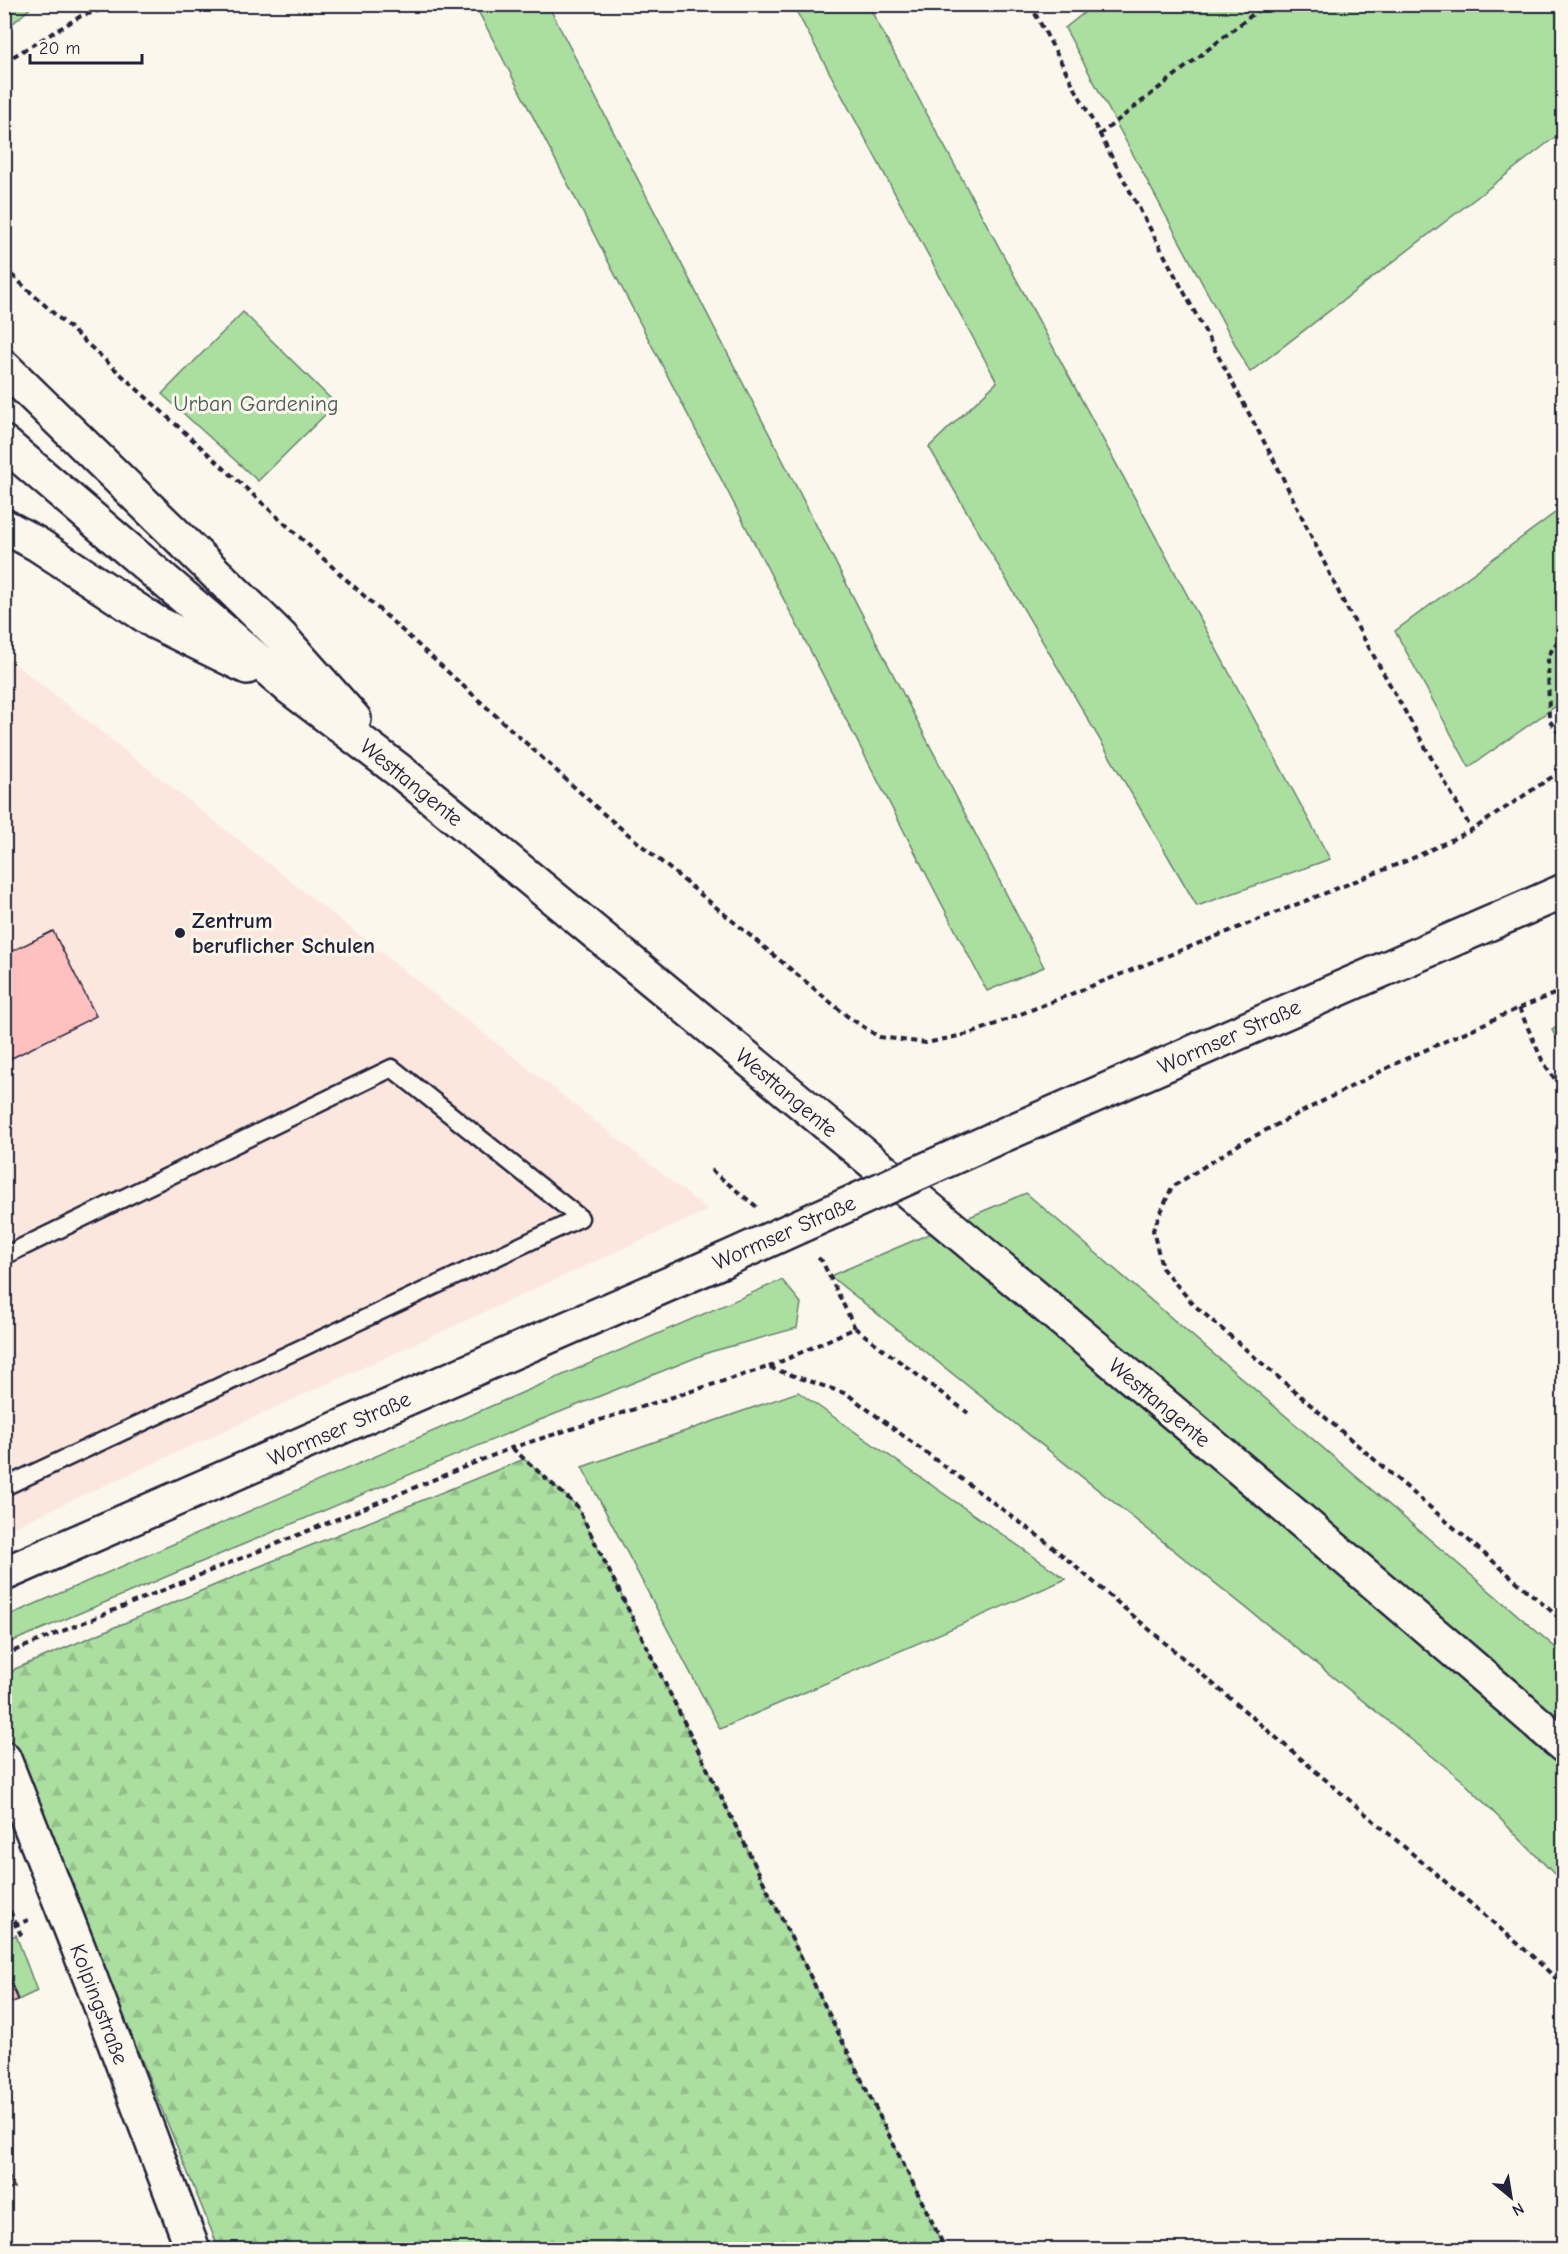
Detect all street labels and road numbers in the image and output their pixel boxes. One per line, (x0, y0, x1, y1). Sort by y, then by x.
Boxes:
street label: Westtangente (355, 733, 468, 832)
street label: Wormser Straße (1154, 994, 1305, 1080)
street label: Westtangente (730, 1043, 842, 1143)
street label: Wormser Straße (709, 1190, 860, 1276)
street label: Westtangente (1103, 1353, 1215, 1453)
street label: Wormser Straße (264, 1386, 415, 1472)
street label: Kolpingstraße (64, 1940, 134, 2068)

